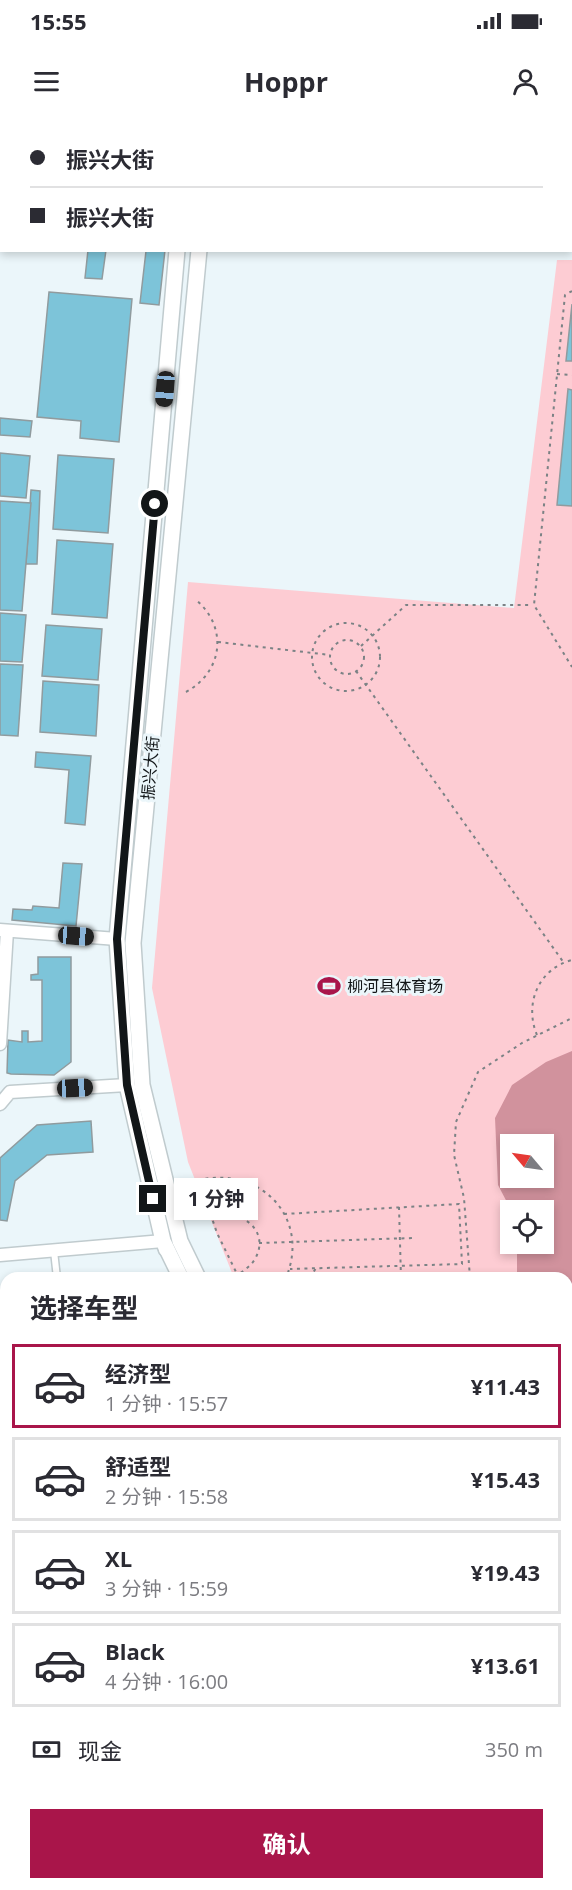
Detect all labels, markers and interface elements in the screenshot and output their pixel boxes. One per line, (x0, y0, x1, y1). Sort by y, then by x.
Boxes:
text: 15:55 (30, 6, 87, 36)
text: Hoppr (244, 63, 328, 100)
icon: menu (30, 65, 63, 98)
icon: person (509, 65, 542, 98)
text: 振兴大街 (66, 144, 154, 174)
text: 振兴大街 (66, 202, 154, 232)
car (154, 370, 176, 408)
route start (141, 490, 168, 517)
street label: 振兴大街 (136, 735, 164, 801)
car (57, 926, 95, 946)
sports icon: 柳河县体育场 (316, 973, 342, 999)
place label: 柳河县体育场 (347, 975, 443, 997)
car (57, 1078, 93, 1098)
north arrow (500, 1134, 554, 1188)
map controls (500, 1134, 554, 1254)
callout: 1 分钟 (174, 1178, 258, 1220)
route end (139, 1185, 166, 1212)
text: 1 分钟 (188, 1185, 244, 1212)
button: locate (500, 1200, 554, 1254)
text: 选择车型 (30, 1289, 138, 1326)
text: 经济型 (105, 1358, 171, 1388)
icon: car (33, 1359, 87, 1413)
text: ¥11.43 (471, 1371, 540, 1401)
text: 1 分钟 · 15:57 (105, 1390, 228, 1417)
text: 舒适型 (105, 1451, 171, 1481)
icon: car (33, 1452, 87, 1506)
text: ¥15.43 (471, 1464, 540, 1494)
text: 2 分钟 · 15:58 (105, 1483, 228, 1510)
text: XL (105, 1543, 132, 1573)
icon: car (33, 1545, 87, 1599)
text: ¥19.43 (471, 1557, 540, 1587)
text: 3 分钟 · 15:59 (105, 1575, 228, 1602)
text: Black (105, 1636, 165, 1666)
icon: car (33, 1638, 87, 1692)
text: ¥13.61 (471, 1650, 540, 1680)
text: 4 分钟 · 16:00 (105, 1668, 228, 1695)
icon: cash (30, 1733, 63, 1766)
text: 现金 (78, 1735, 122, 1765)
text: 350 m (485, 1736, 543, 1763)
button: 确认 (30, 1809, 543, 1878)

